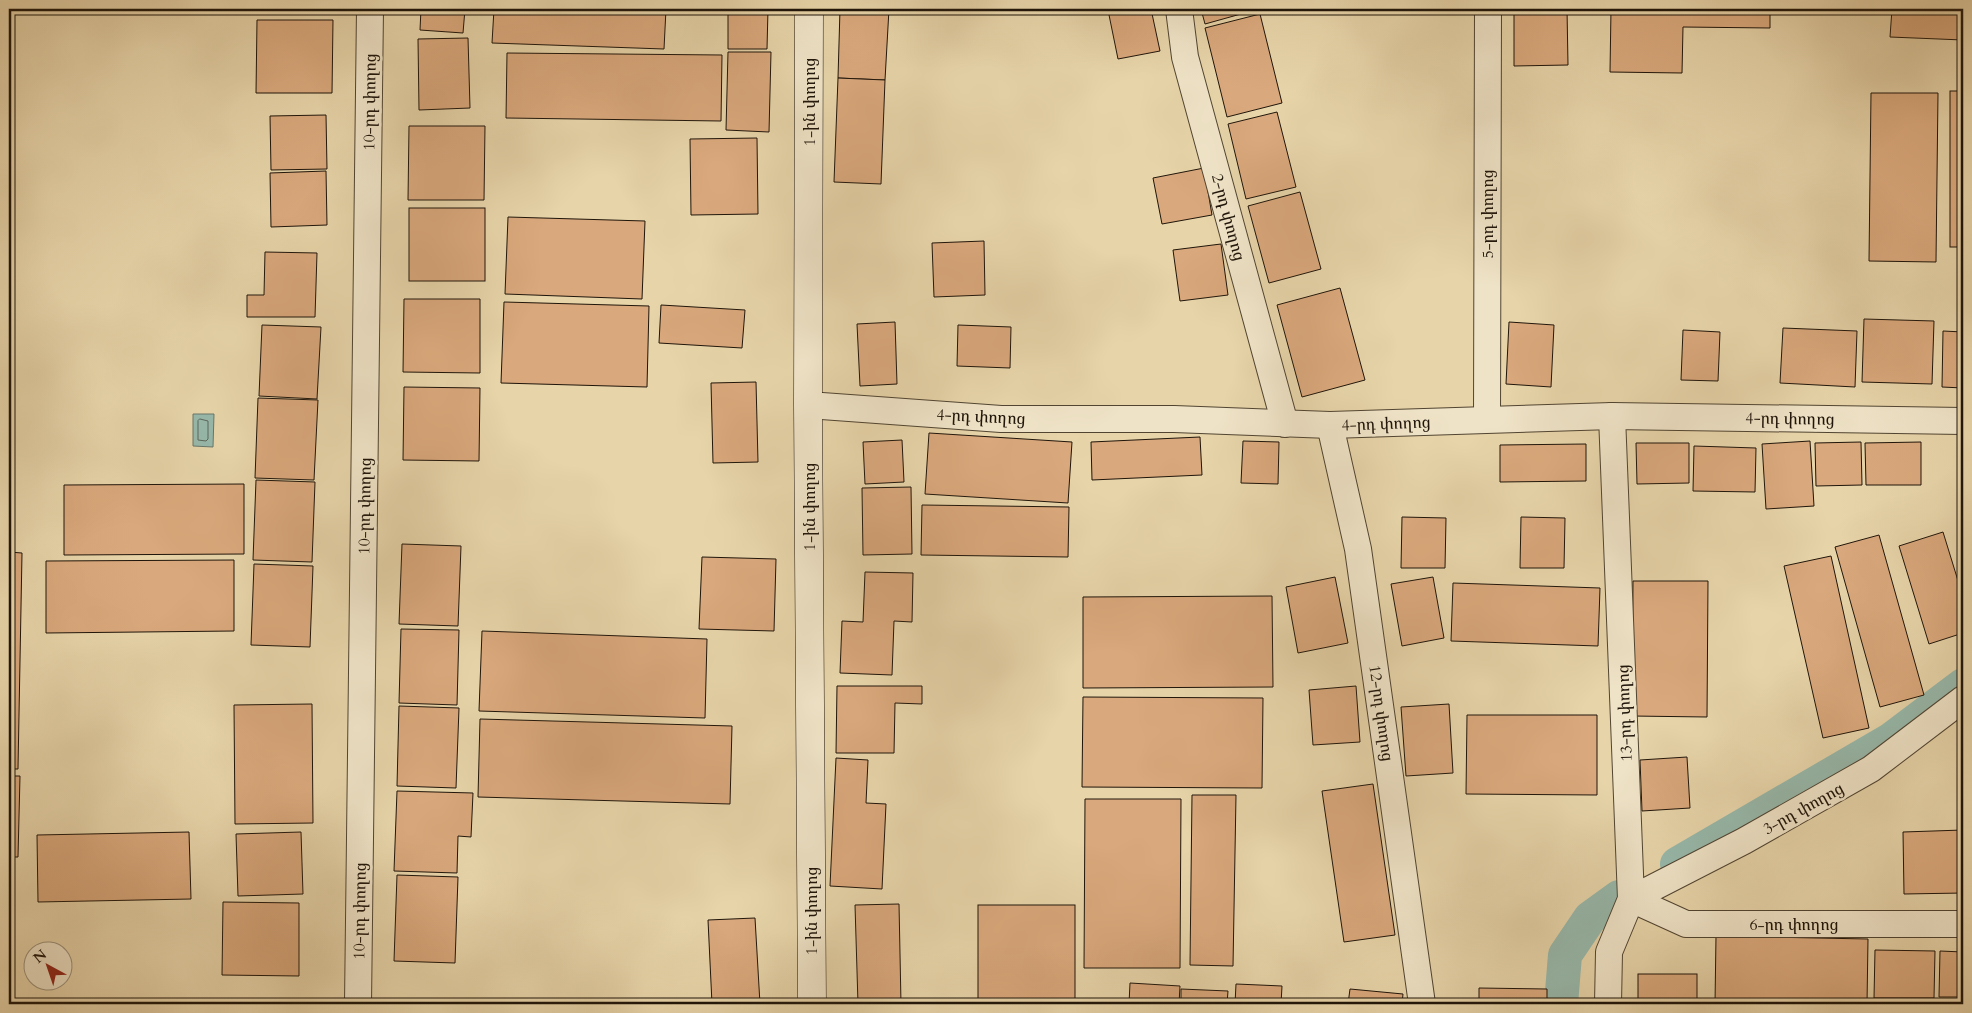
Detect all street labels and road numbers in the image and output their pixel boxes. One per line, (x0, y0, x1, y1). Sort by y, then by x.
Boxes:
street label: 10-րդ փողոց (358, 53, 382, 151)
street label: 1-ին փողոց (799, 58, 821, 146)
street label: 5-րդ փողոց (1477, 169, 1499, 259)
street label: 2-րդ փողոց (1206, 171, 1250, 263)
street label: 4-րդ փողոց (936, 404, 1026, 430)
street label: 4-րդ փողոց (1745, 407, 1835, 431)
street label: 4-րդ փողոց (1341, 411, 1431, 437)
street label: 10-րդ փողոց (353, 457, 377, 555)
street label: 1-ին փողոց (799, 463, 821, 551)
street label: 12-րդ փողոց (1363, 663, 1399, 763)
street label: 13-րդ փողոց (1612, 664, 1638, 762)
street label: 3-րդ փողոց (1759, 778, 1848, 840)
street label: 10-րդ փողոց (348, 862, 372, 960)
street label: 1-ին փողոց (801, 867, 823, 955)
street label: 6-րդ փողոց (1749, 914, 1839, 936)

